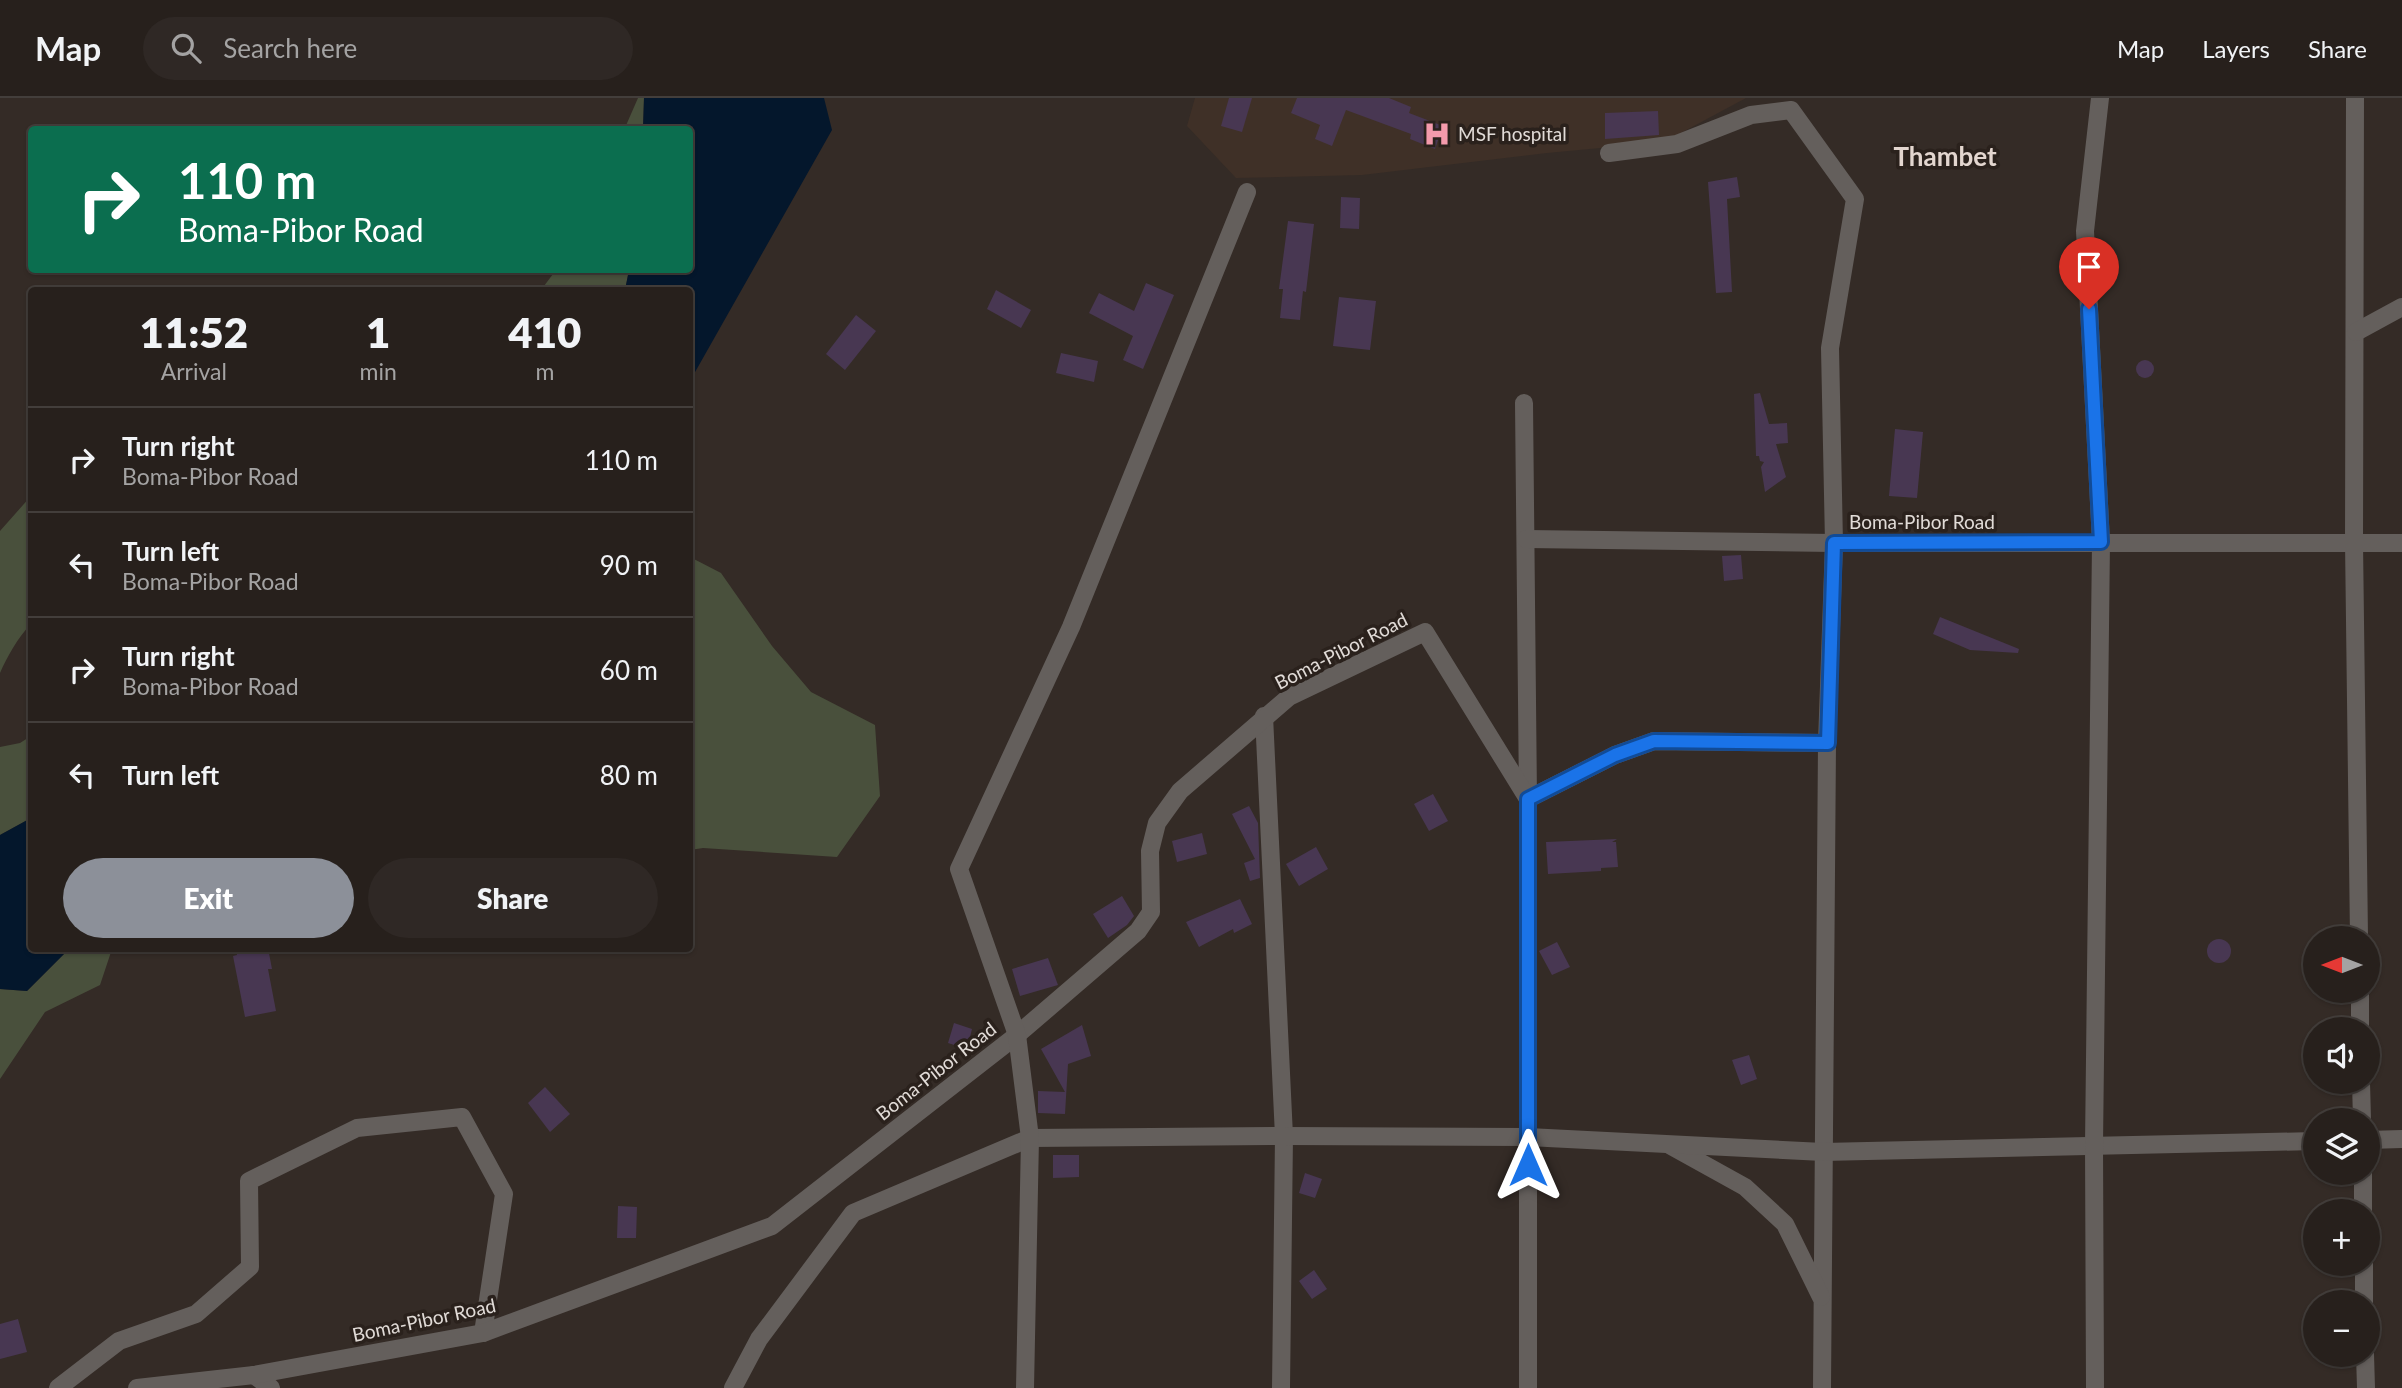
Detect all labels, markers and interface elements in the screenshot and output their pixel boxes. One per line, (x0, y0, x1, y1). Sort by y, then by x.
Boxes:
search box (143, 17, 633, 80)
text: Map (35, 28, 101, 68)
icon: search (167, 29, 205, 67)
text: Search here (223, 32, 357, 64)
text: Map (2117, 34, 2164, 63)
text: Layers (2202, 34, 2270, 63)
text: Share (2308, 34, 2367, 63)
hospital icon: MSF hospital (1422, 119, 1452, 149)
place label: MSF hospital (1458, 122, 1567, 145)
district label: Thambet (1893, 140, 1997, 172)
text: 110 m (178, 151, 316, 209)
icon: right (63, 154, 154, 245)
text: Boma-Pibor Road (178, 210, 424, 249)
pin (2059, 237, 2119, 309)
icon: arrive (2070, 248, 2108, 286)
text: 11:52 (140, 307, 248, 357)
text: 1 (366, 307, 390, 357)
text: 410 (508, 307, 581, 357)
text: Arrival (161, 357, 227, 385)
text: min (360, 357, 397, 385)
text: m (535, 357, 554, 385)
text: Turn right (122, 430, 235, 462)
icon: right (63, 441, 101, 479)
text: 110 m (585, 444, 658, 476)
text: Boma-Pibor Road (122, 462, 299, 490)
street label: Boma-Pibor Road (1849, 510, 1995, 533)
text: Turn left (122, 535, 219, 567)
icon: left (63, 546, 101, 584)
text: 90 m (600, 549, 658, 581)
text: Boma-Pibor Road (122, 567, 299, 595)
street label: Boma-Pibor Road (1271, 607, 1411, 694)
text: Turn right (122, 640, 235, 672)
icon: right (63, 651, 101, 689)
text: 60 m (600, 654, 658, 686)
text: Boma-Pibor Road (122, 672, 299, 700)
icon: left (63, 756, 101, 794)
text: Turn left (122, 759, 219, 791)
text: 80 m (600, 759, 658, 791)
button: Exit (63, 858, 354, 938)
button: Share (368, 858, 658, 938)
north arrow (2303, 926, 2380, 1003)
map controls (2303, 926, 2380, 1367)
street label: Boma-Pibor Road (871, 1017, 1000, 1125)
button: sound (2303, 1017, 2380, 1094)
button: layers (2303, 1108, 2380, 1185)
position arrow (1491, 1128, 1565, 1202)
button: + (2303, 1199, 2380, 1276)
button: − (2303, 1290, 2380, 1367)
street label: Boma-Pibor Road (350, 1293, 498, 1346)

